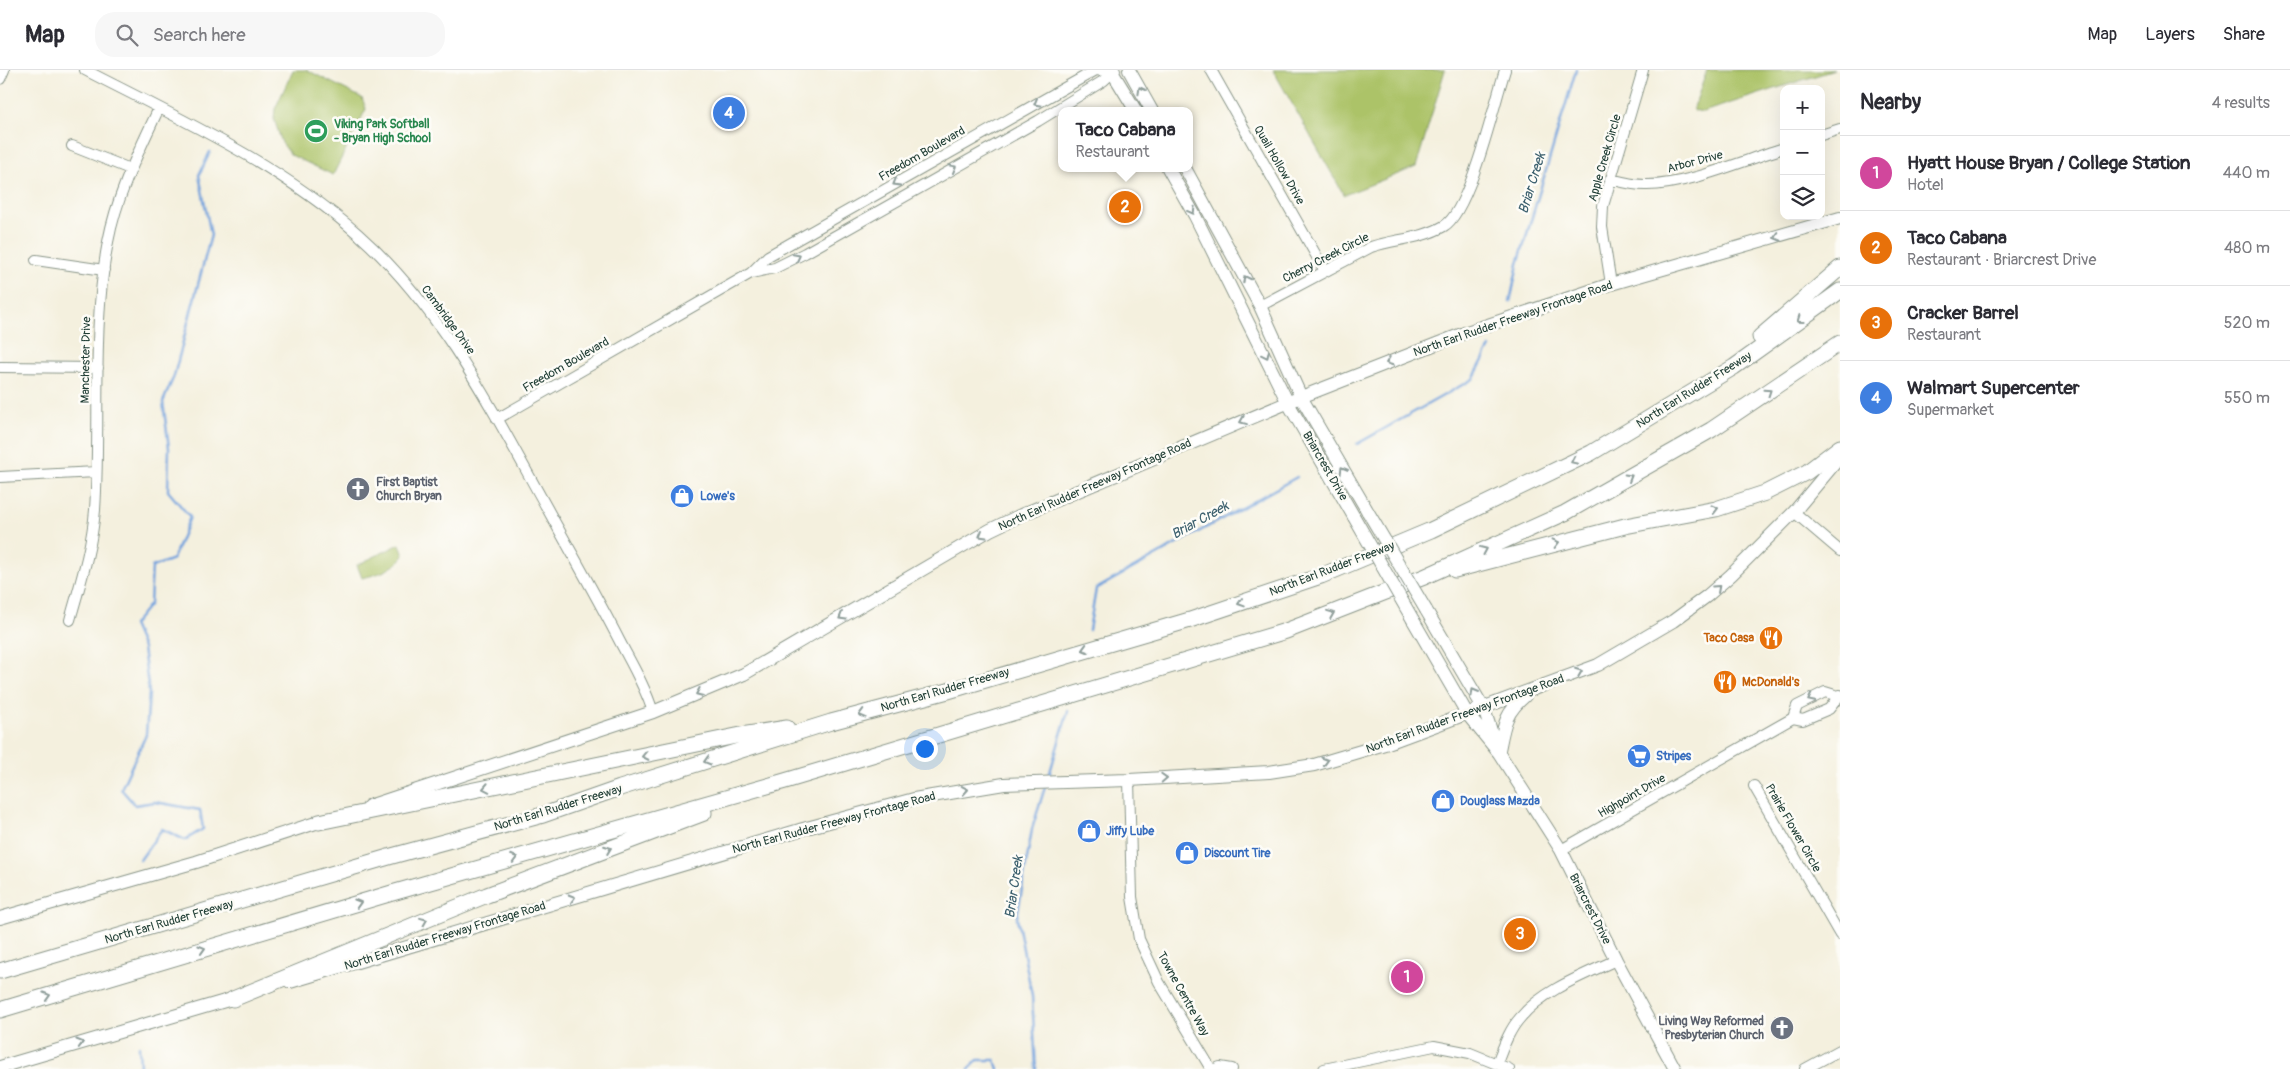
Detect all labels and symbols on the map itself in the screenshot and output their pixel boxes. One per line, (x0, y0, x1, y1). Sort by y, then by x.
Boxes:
one-way arrow (1137, 87, 1147, 96)
pin: 4 (713, 94, 745, 132)
one-way arrow (1034, 97, 1043, 107)
street label: Apple Creek Circle (1585, 113, 1625, 203)
place label: Viking Park Softball - Bryan High School (334, 117, 431, 146)
sports icon: Viking Park Softball - Bryan High School (303, 118, 329, 144)
street label: Freedom Boulevard (876, 123, 968, 185)
street label: Quail Hollow Drive (1250, 123, 1308, 207)
street label: Arbor Drive (1666, 147, 1725, 177)
water label: Briar Creek (1515, 149, 1550, 216)
one-way arrow (948, 165, 957, 175)
one-way arrow (892, 177, 901, 187)
pin: 2 (1109, 188, 1141, 226)
one-way arrow (1186, 205, 1196, 214)
street label: Cherry Creek Circle (1280, 230, 1372, 286)
one-way arrow (1772, 231, 1781, 242)
one-way arrow (792, 253, 801, 263)
one-way arrow (1242, 275, 1252, 284)
street label: North Earl Rudder Freeway Frontage Road (1411, 278, 1615, 360)
street label: Cambridge Drive (418, 282, 478, 358)
one-way arrow (1796, 314, 1806, 323)
street label: Manchester Drive (78, 316, 94, 404)
street label: Freedom Boulevard (520, 334, 612, 396)
street label: North Earl Rudder Freeway (1634, 348, 1754, 432)
one-way arrow (1260, 350, 1270, 359)
one-way arrow (1385, 356, 1394, 367)
one-way arrow (1763, 388, 1772, 398)
one-way arrow (1239, 415, 1248, 426)
street label: Briarcrest Drive (1299, 429, 1351, 503)
street label: North Earl Rudder Freeway Frontage Road (996, 435, 1194, 535)
one-way arrow (1570, 455, 1579, 465)
one-way arrow (1340, 467, 1350, 476)
one-way arrow (1624, 473, 1633, 483)
place label: First Baptist Church Bryan (376, 475, 442, 504)
church icon: First Baptist Church Bryan (345, 476, 371, 502)
shop icon: Lowe's (669, 483, 695, 509)
place label: Lowe's (700, 489, 735, 504)
water label: Briar Creek (1168, 497, 1233, 543)
one-way arrow (1710, 504, 1719, 515)
one-way arrow (979, 529, 988, 539)
street label: North Earl Rudder Freeway (1267, 538, 1397, 600)
one-way arrow (1552, 539, 1560, 549)
one-way arrow (1479, 546, 1488, 556)
one-way arrow (1711, 585, 1720, 594)
one-way arrow (1237, 597, 1246, 607)
one-way arrow (1326, 609, 1335, 620)
one-way arrow (838, 610, 847, 620)
restaurant icon: Taco Casa (1758, 625, 1784, 651)
place label: Taco Casa (1702, 631, 1754, 646)
one-way arrow (1082, 644, 1090, 654)
street label: North Earl Rudder Freeway (879, 664, 1011, 716)
one-way arrow (1574, 668, 1583, 679)
restaurant icon: McDonald's (1712, 669, 1738, 695)
street label: North Earl Rudder Freeway Frontage Road (1364, 671, 1566, 757)
place label: McDonald's (1742, 675, 1800, 690)
one-way arrow (695, 687, 703, 697)
one-way arrow (1470, 688, 1480, 697)
one-way arrow (1807, 692, 1816, 703)
one-way arrow (858, 708, 867, 719)
your location (912, 736, 938, 762)
supermarket icon: Stripes (1626, 743, 1652, 769)
place label: Stripes (1656, 749, 1692, 764)
one-way arrow (641, 750, 650, 761)
one-way arrow (703, 756, 711, 766)
one-way arrow (1321, 757, 1329, 767)
street label: Highpoint Drive (1596, 771, 1668, 821)
one-way arrow (1160, 773, 1168, 784)
street label: North Earl Rudder Freeway (492, 781, 624, 835)
street label: Prairie Flower Circle (1762, 781, 1824, 875)
one-way arrow (482, 783, 490, 793)
one-way arrow (960, 786, 969, 796)
shop icon: Douglass Mazda (1430, 788, 1456, 814)
street label: North Earl Rudder Freeway Frontage Road (731, 789, 937, 857)
place label: Douglass Mazda (1460, 794, 1540, 809)
shop icon: Jiffy Lube (1076, 818, 1102, 844)
place label: Jiffy Lube (1106, 824, 1155, 839)
shop icon: Discount Tire (1174, 840, 1200, 866)
one-way arrow (603, 845, 612, 855)
place label: Discount Tire (1204, 846, 1272, 861)
one-way arrow (510, 853, 518, 863)
water label: Briar Creek (1001, 853, 1027, 919)
street label: Briarcrest Drive (1566, 871, 1614, 947)
one-way arrow (567, 894, 576, 904)
street label: North Earl Rudder Freeway (103, 896, 235, 948)
street label: North Earl Rudder Freeway Frontage Road (343, 898, 548, 974)
one-way arrow (354, 898, 362, 908)
pin: 3 (1504, 915, 1536, 953)
one-way arrow (419, 916, 428, 927)
one-way arrow (198, 945, 206, 955)
street label: Towne Centre Way (1154, 949, 1212, 1039)
pin: 1 (1391, 958, 1423, 996)
one-way arrow (42, 991, 50, 1001)
place label: Living Way Reformed Presbyterian Church (1658, 1014, 1764, 1043)
church icon: Living Way Reformed Presbyterian Church (1769, 1015, 1795, 1041)
one-way arrow (76, 1038, 84, 1048)

